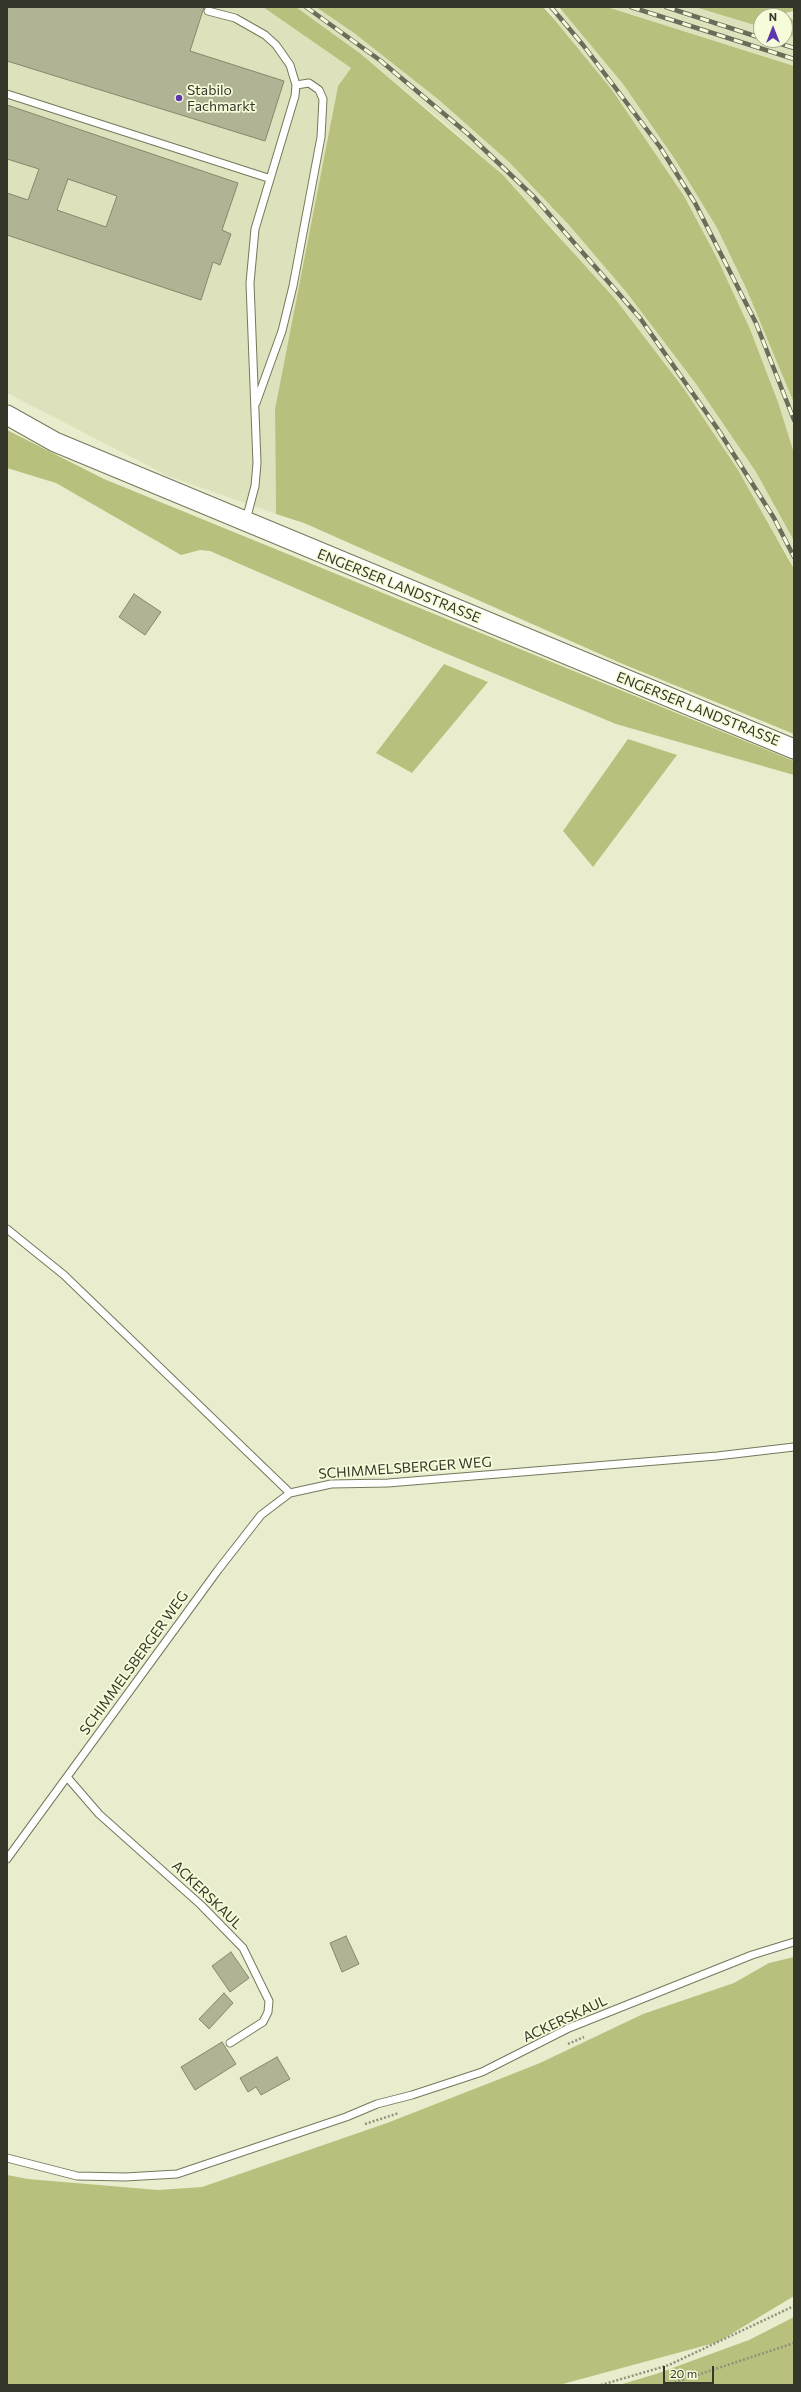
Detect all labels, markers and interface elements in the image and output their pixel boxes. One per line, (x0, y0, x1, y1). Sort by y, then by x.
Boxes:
north arrow (753, 8, 793, 48)
text: N (769, 10, 777, 23)
place label: Stabilo Fachmarkt (187, 82, 255, 114)
marker: Stabilo Fachmarkt (174, 93, 184, 103)
street label: ENGERSER LANDSTRASSE (315, 545, 483, 627)
street label: ENGERSER LANDSTRASSE (614, 668, 782, 750)
street label: SCHIMMELSBERGER WEG (318, 1454, 492, 1482)
street label: SCHIMMELSBERGER WEG (76, 1588, 192, 1738)
street label: ACKERSKAUL (168, 1857, 246, 1933)
street label: ACKERSKAUL (520, 1992, 610, 2046)
scale bar (665, 2358, 716, 2384)
text: 20 m (670, 2366, 697, 2380)

